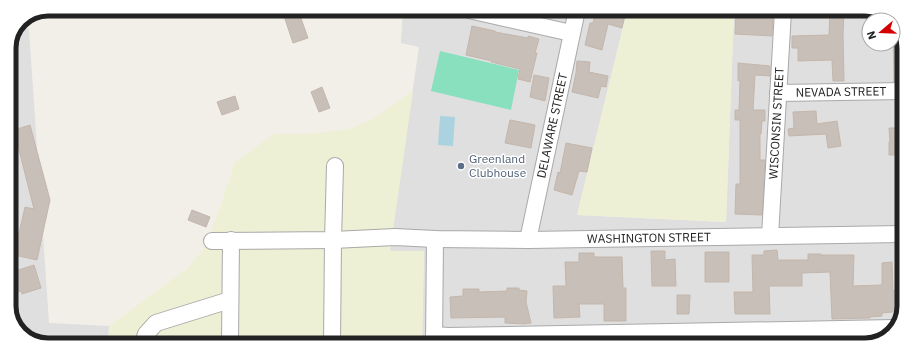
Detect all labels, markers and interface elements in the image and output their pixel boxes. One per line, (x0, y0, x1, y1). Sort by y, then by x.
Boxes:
north arrow (861, 12, 901, 52)
text: N (864, 29, 879, 41)
street label: WISCONSIN STREET (765, 67, 787, 180)
street label: DELAWARE STREET (533, 71, 570, 179)
street label: NEVADA STREET (796, 83, 887, 100)
place label: Greenland Clubhouse (469, 151, 527, 180)
marker: Greenland Clubhouse (456, 161, 466, 171)
street label: WASHINGTON STREET (587, 229, 711, 246)

